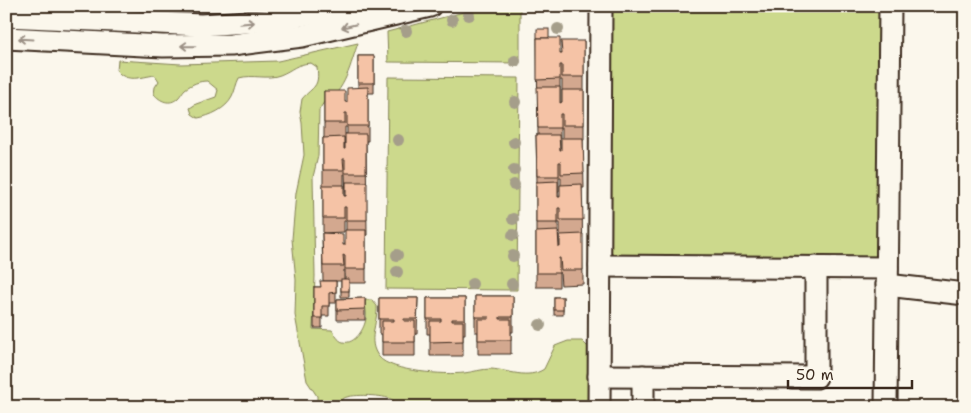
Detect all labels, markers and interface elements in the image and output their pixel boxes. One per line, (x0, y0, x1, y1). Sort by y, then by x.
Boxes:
one-way arrow (239, 18, 255, 27)
one-way arrow (341, 22, 357, 31)
one-way arrow (18, 35, 34, 44)
one-way arrow (180, 41, 196, 51)
scale bar (788, 358, 912, 390)
text: 50 m (796, 365, 834, 385)

